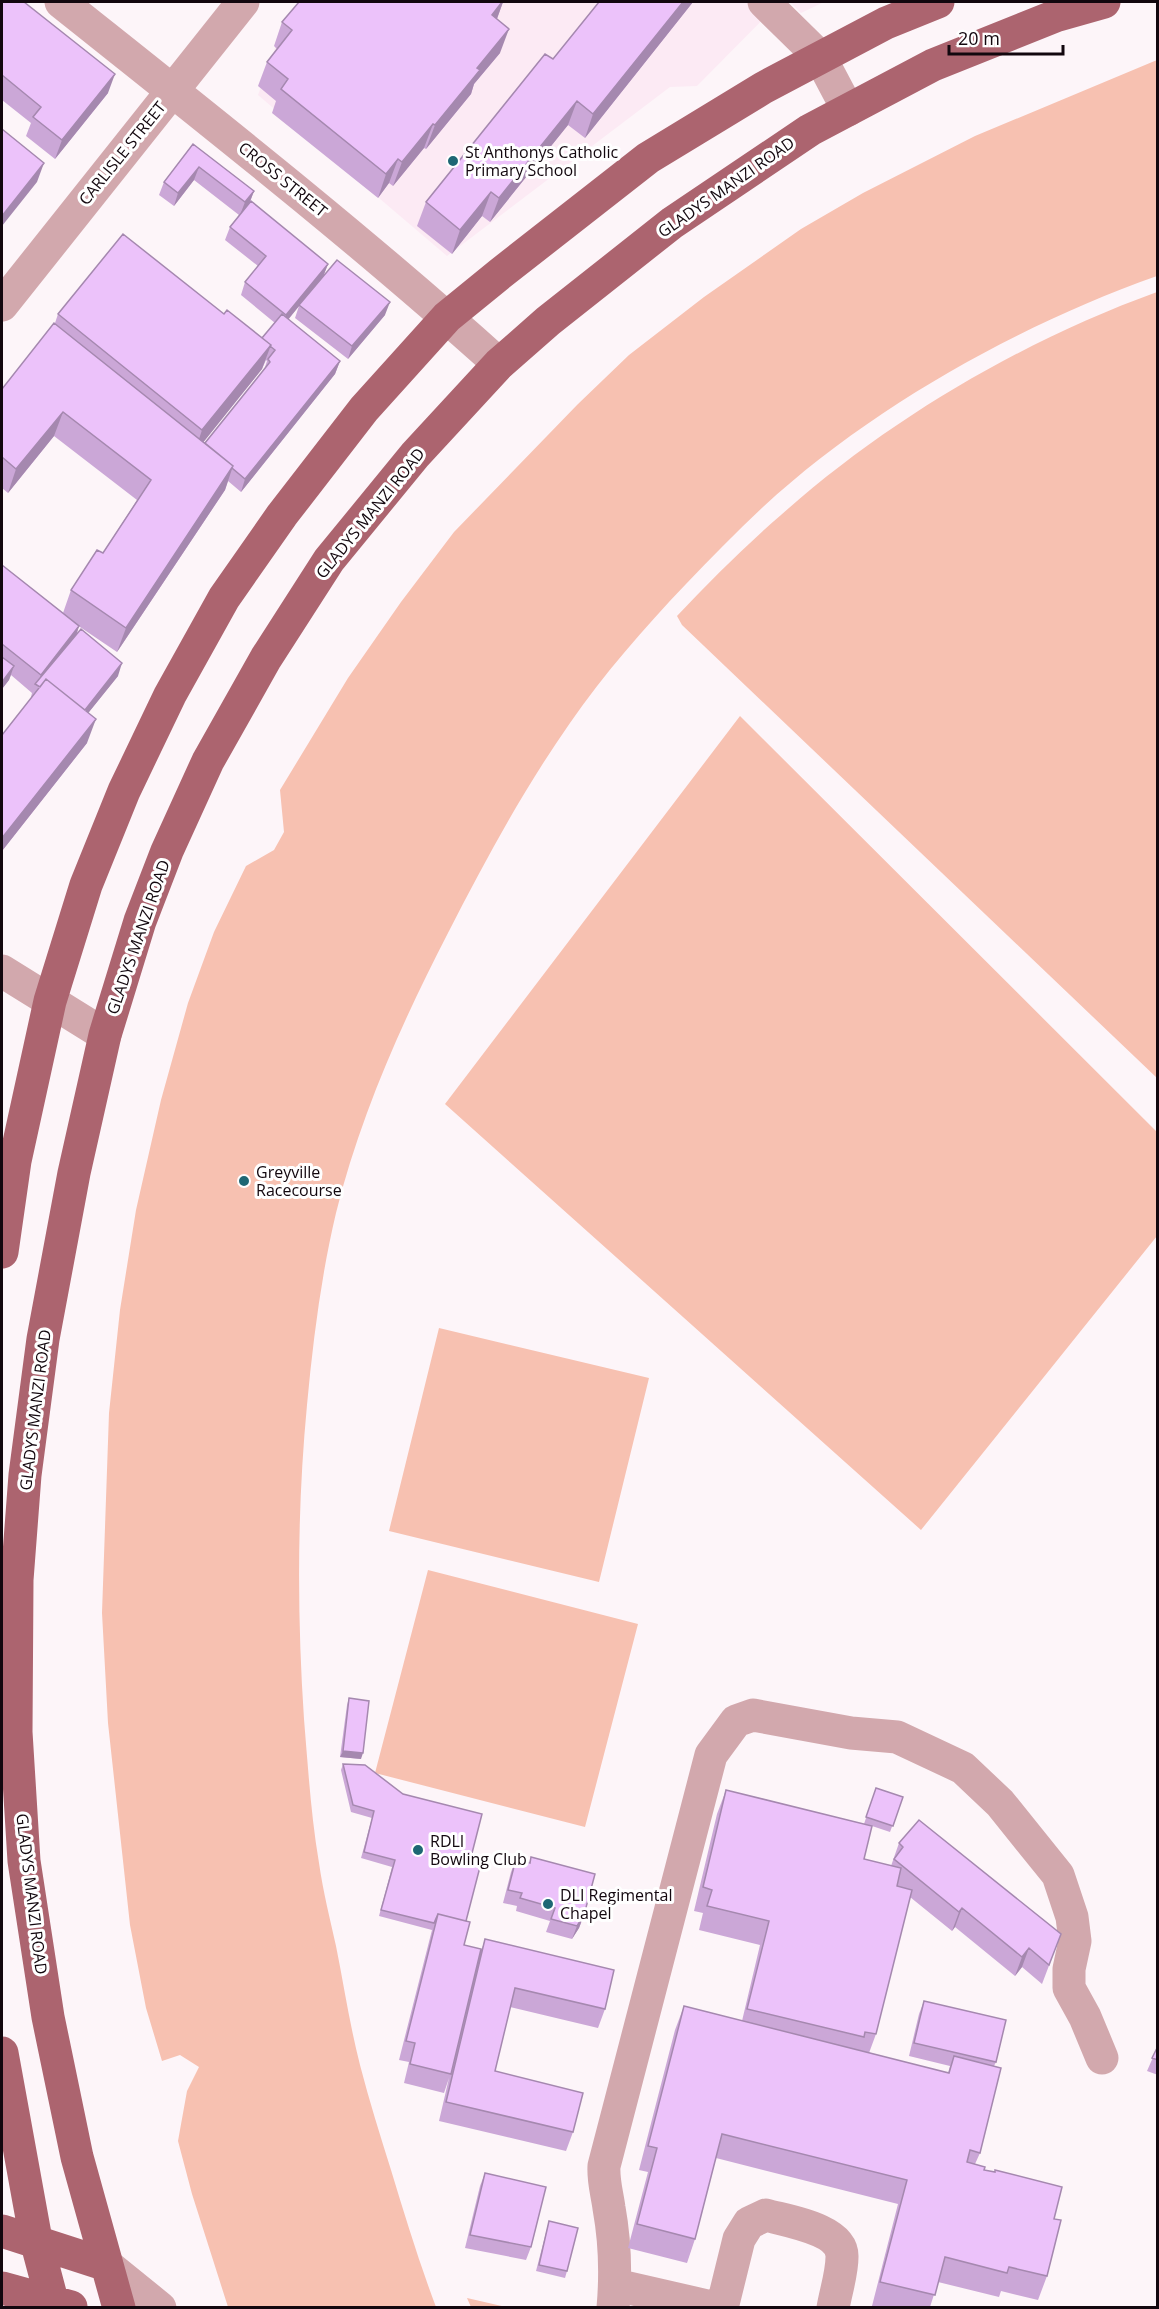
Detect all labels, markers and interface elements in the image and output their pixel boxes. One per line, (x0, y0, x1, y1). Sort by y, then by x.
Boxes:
scale bar (949, 18, 1063, 56)
text: 20 m (958, 26, 1000, 50)
street label: CARLISLE STREET (73, 97, 171, 209)
street label: GLADYS MANZI ROAD (653, 132, 799, 242)
street label: CROSS STREET (234, 136, 332, 222)
place label: St Anthonys Catholic Primary School (465, 141, 619, 181)
marker: St Anthonys Catholic Primary School (446, 154, 460, 168)
street label: GLADYS MANZI ROAD (310, 443, 430, 583)
street label: GLADYS MANZI ROAD (101, 857, 175, 1017)
place label: Greyville Racecourse (256, 1161, 342, 1201)
marker: Greyville Racecourse (237, 1174, 251, 1188)
street label: GLADYS MANZI ROAD (14, 1328, 56, 1492)
street label: GLADYS MANZI ROAD (11, 1812, 53, 1976)
place label: RDLI Bowling Club (430, 1830, 527, 1870)
marker: RDLI Bowling Club (411, 1843, 425, 1857)
place label: DLI Regimental Chapel (560, 1884, 672, 1924)
marker: DLI Regimental Chapel (541, 1897, 555, 1911)

